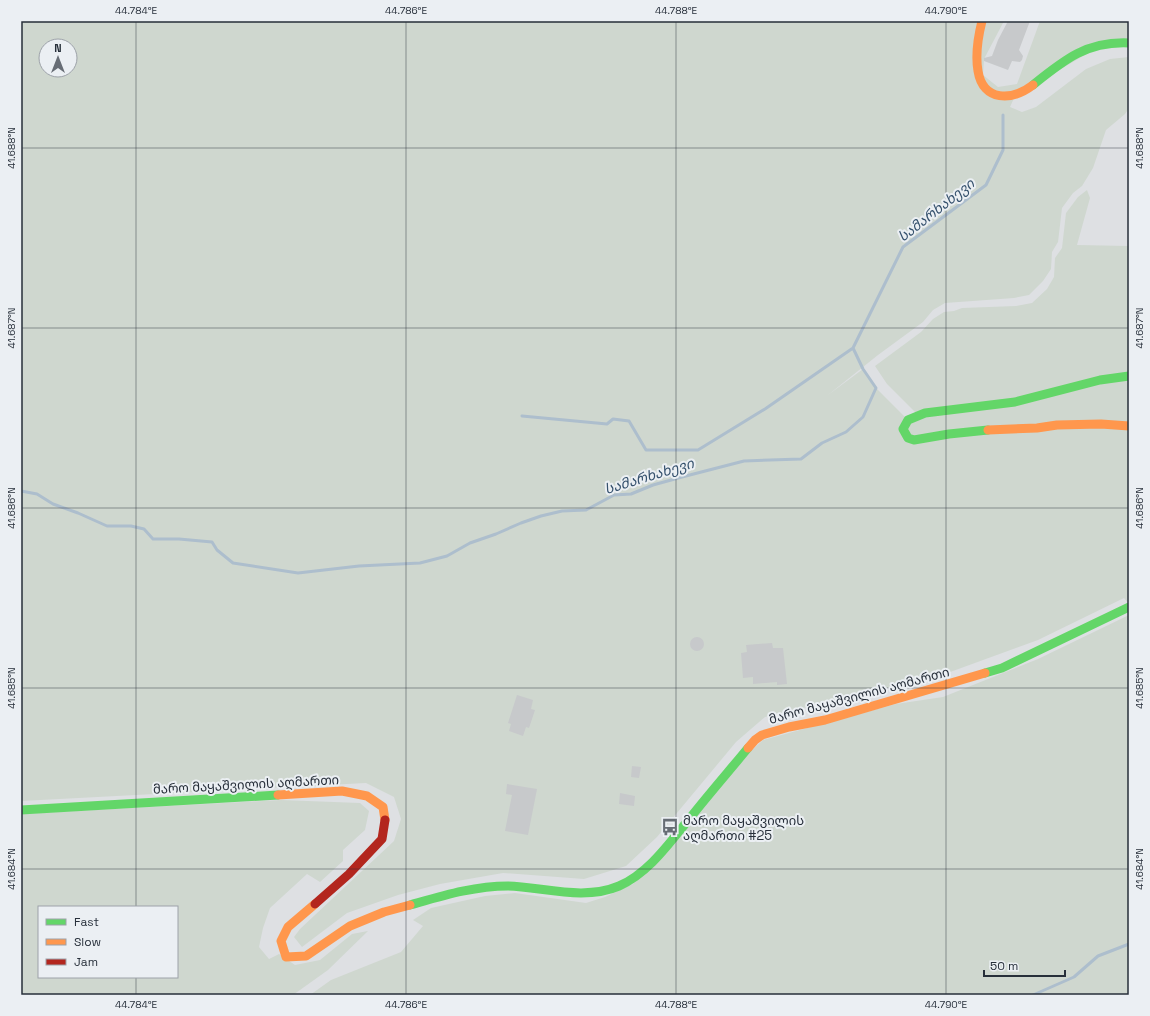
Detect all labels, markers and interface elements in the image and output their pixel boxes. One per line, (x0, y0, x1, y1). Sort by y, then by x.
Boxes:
text: 44.784°E (115, 4, 157, 17)
text: 44.786°E (385, 4, 427, 17)
text: 44.788°E (655, 4, 697, 17)
text: 44.790°E (925, 4, 968, 17)
north arrow (38, 38, 78, 78)
text: N (54, 41, 62, 55)
text: 41.688°N (5, 127, 18, 169)
text: 41.688°N (1133, 127, 1146, 169)
water label: სამარხახევი (894, 174, 979, 246)
text: 41.687°N (5, 308, 18, 348)
text: 41.687°N (1133, 308, 1146, 348)
water label: სამარხახევი (602, 454, 697, 498)
text: 41.686°N (5, 487, 18, 529)
text: 41.686°N (1133, 487, 1146, 529)
street label: მარო მაყაშვილის აღმართი (767, 663, 951, 728)
text: 41.685°N (5, 667, 18, 709)
text: 41.685°N (1133, 667, 1146, 709)
street label: მარო მაყაშვილის აღმართი (153, 771, 340, 798)
place label: მარო მაყაშვილის აღმართი #25 (683, 812, 804, 844)
bus stop icon: მარო მაყაშვილის აღმართი #25 (660, 817, 680, 837)
text: 41.684°N (5, 848, 18, 890)
text: 41.684°N (1133, 848, 1146, 890)
legend (38, 906, 178, 978)
text: Fast (74, 914, 99, 930)
text: Slow (74, 934, 101, 950)
scale bar (984, 952, 1065, 978)
text: Jam (74, 954, 98, 970)
text: 50 m (990, 958, 1018, 974)
text: 44.784°E (115, 998, 157, 1011)
text: 44.786°E (385, 998, 427, 1011)
text: 44.788°E (655, 998, 697, 1011)
text: 44.790°E (925, 998, 968, 1011)

